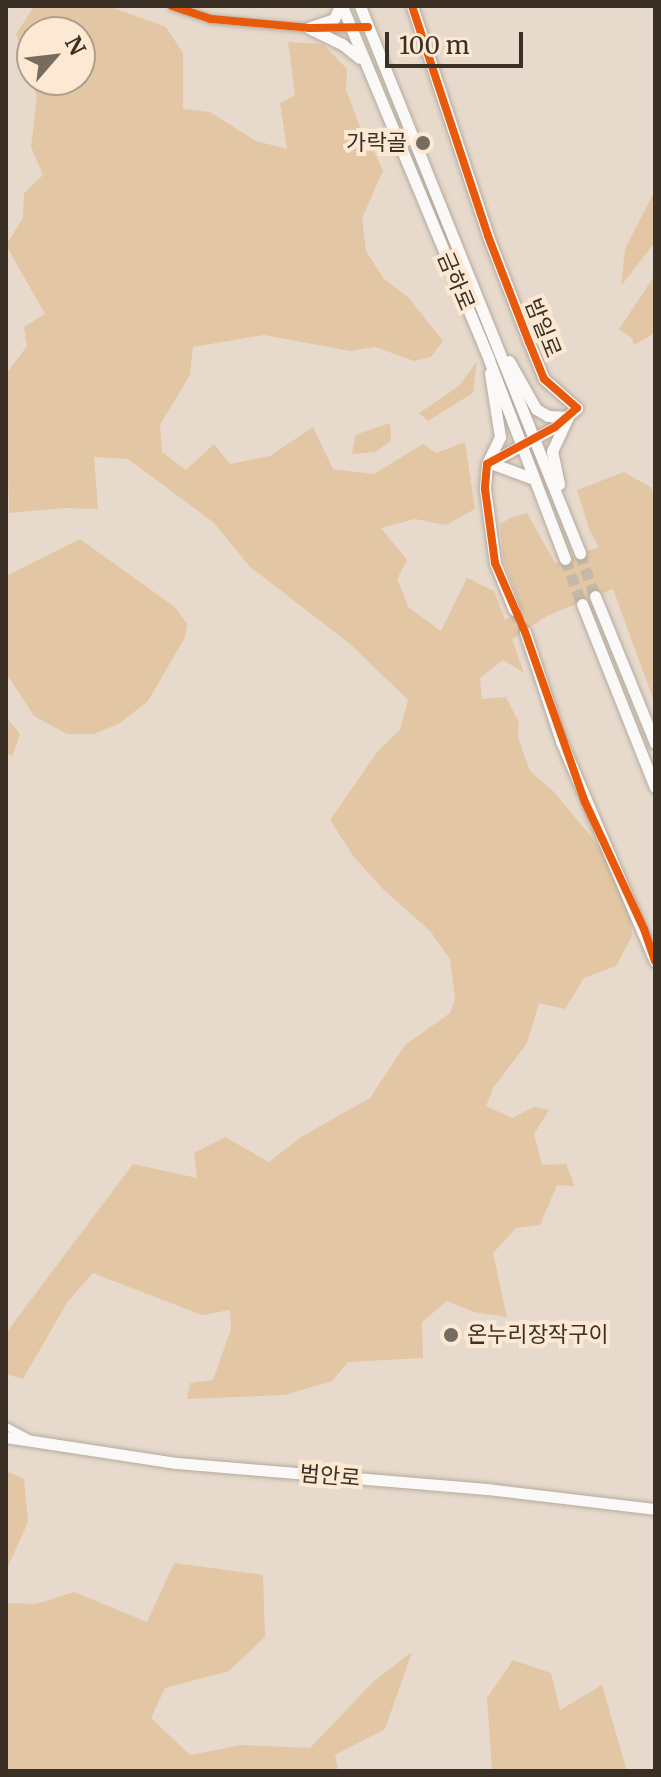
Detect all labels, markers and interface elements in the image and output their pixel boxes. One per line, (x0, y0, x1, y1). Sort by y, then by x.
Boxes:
north arrow (16, 16, 96, 96)
scale bar (389, 16, 527, 66)
text: 100 m (399, 30, 469, 61)
text: N (59, 31, 92, 60)
place label: 가락골 (346, 130, 407, 156)
marker: 가락골 (414, 134, 432, 152)
street label: 금하로 (432, 248, 480, 314)
street label: 밤일로 (519, 295, 567, 361)
place label: 온누리장작구이 (467, 1322, 609, 1348)
marker: 온누리장작구이 (442, 1326, 460, 1344)
street label: 범안로 (299, 1460, 361, 1492)

